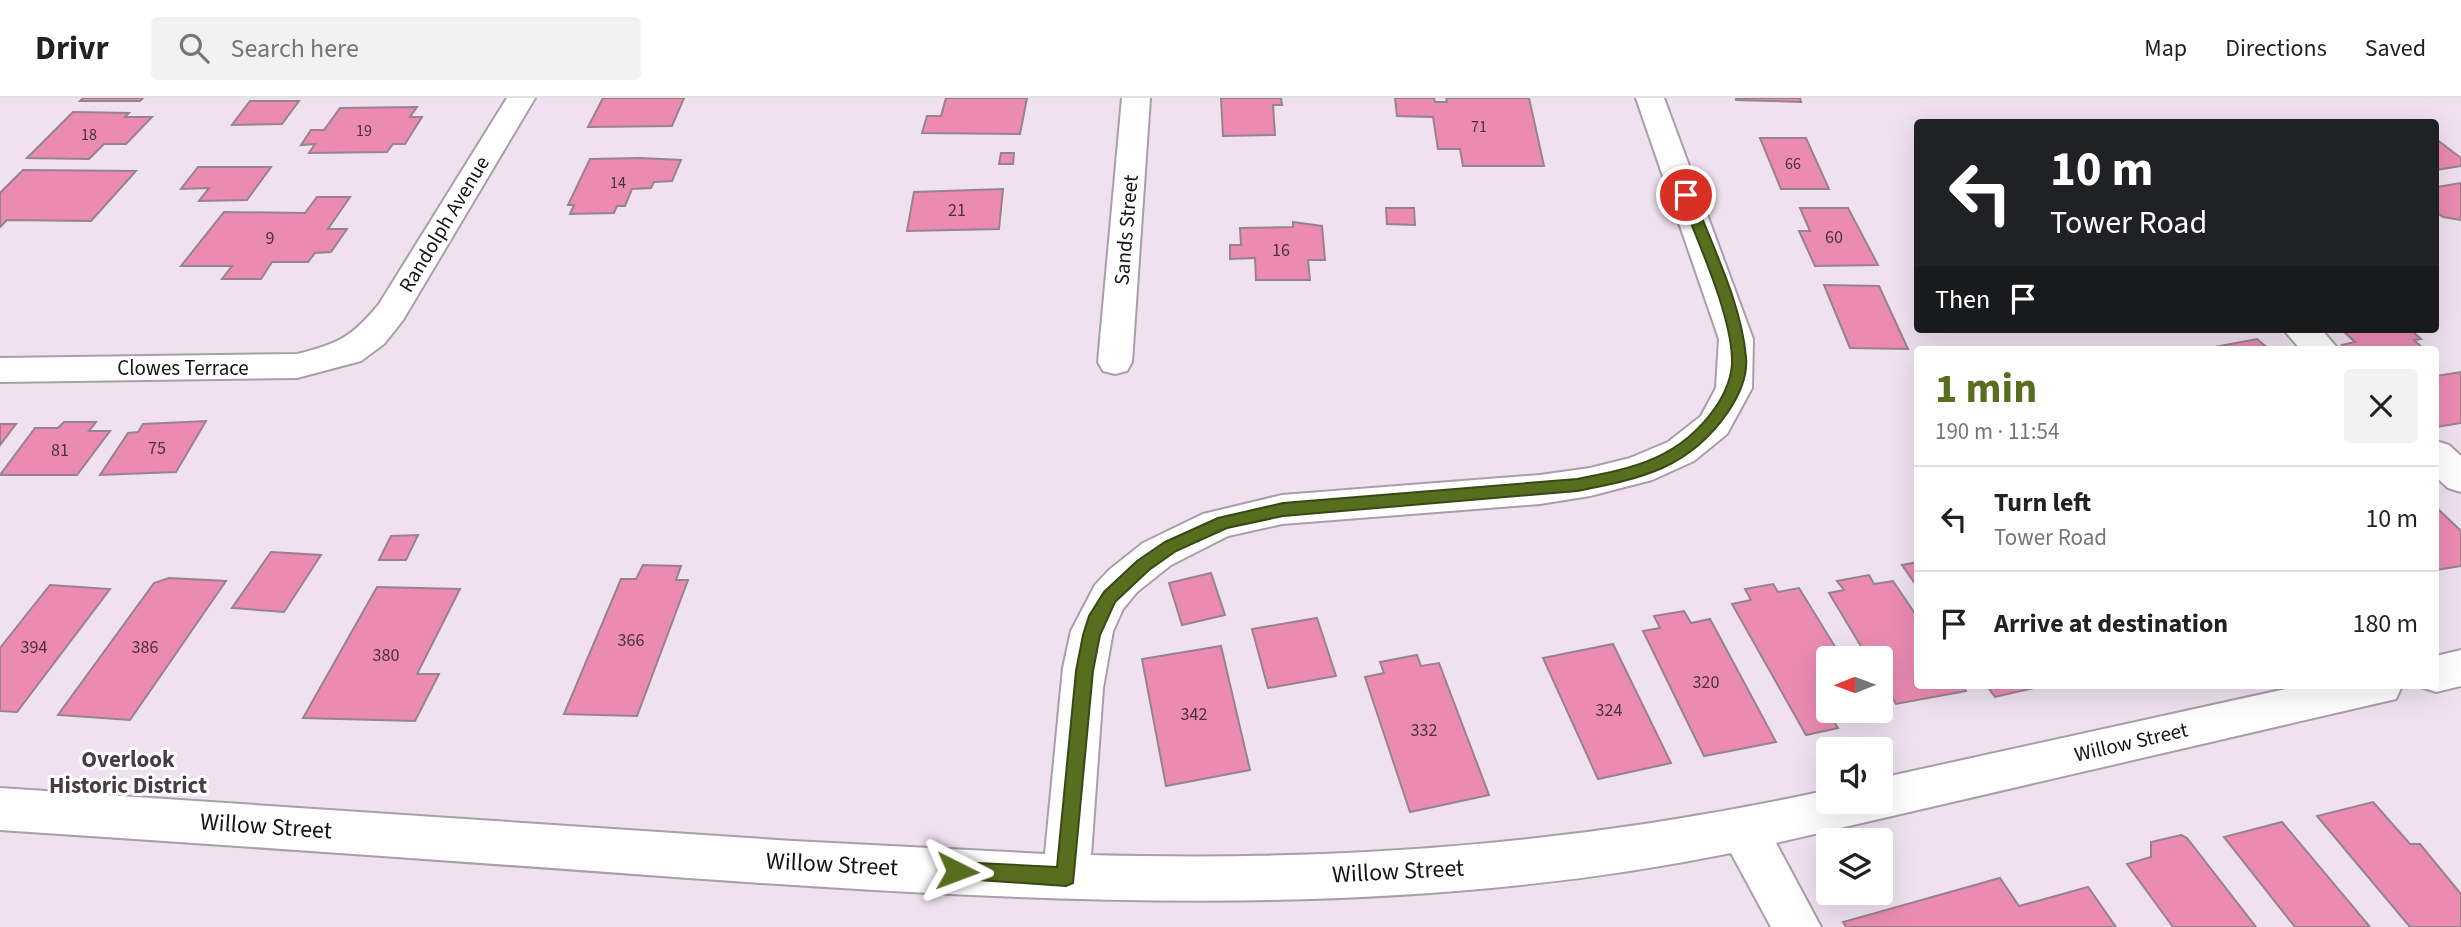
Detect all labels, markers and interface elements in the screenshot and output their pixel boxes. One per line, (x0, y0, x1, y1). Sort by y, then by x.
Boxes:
search box (151, 17, 641, 80)
text: Drivr (35, 25, 109, 72)
icon: search (175, 29, 213, 67)
text: Search here (231, 30, 359, 67)
text: Map (2144, 31, 2187, 66)
text: Directions (2225, 31, 2327, 66)
text: Saved (2365, 31, 2426, 66)
house number: 71 (1471, 116, 1487, 138)
house number: 19 (356, 120, 372, 142)
house number: 18 (81, 124, 97, 146)
text: 10 m (2050, 135, 2154, 205)
icon: left (1935, 147, 2026, 238)
street label: Randolph Avenue (391, 150, 497, 298)
house number: 66 (1785, 153, 1801, 175)
pin (1656, 165, 1716, 225)
house number: 14 (610, 172, 626, 194)
street label: Sands Street (1106, 174, 1146, 286)
icon: arrive (1667, 176, 1705, 214)
house number: 21 (948, 198, 966, 223)
text: Tower Road (2050, 200, 2207, 246)
house number: 60 (1825, 225, 1843, 250)
house number: 9 (266, 226, 275, 251)
house number: 16 (1272, 238, 1290, 263)
icon: arrive (2004, 280, 2042, 318)
text: Then (1935, 281, 1990, 318)
street label: Clowes Terrace (117, 353, 249, 383)
text: 1 min (1935, 359, 2037, 419)
button: close (2344, 369, 2418, 443)
text: 190 m · 11:54 (1935, 415, 2059, 448)
house number: 75 (148, 436, 166, 461)
house number: 81 (51, 438, 69, 463)
text: Turn left (1994, 484, 2091, 521)
icon: left (1935, 500, 1973, 538)
text: 10 m (2365, 500, 2418, 537)
text: Tower Road (1994, 521, 2107, 554)
icon: arrive (1935, 605, 1973, 643)
text: Arrive at destination (1994, 605, 2228, 642)
text: 180 m (2352, 605, 2418, 642)
house number: 366 (618, 628, 644, 653)
house number: 394 (21, 635, 47, 660)
house number: 386 (132, 635, 158, 660)
house number: 380 (373, 643, 399, 668)
north arrow (1816, 646, 1894, 723)
map controls (1816, 646, 1893, 905)
house number: 320 (1693, 670, 1719, 695)
house number: 324 (1596, 698, 1622, 723)
house number: 342 (1181, 702, 1207, 727)
street label: Willow Street (2071, 714, 2191, 770)
house number: 332 (1411, 718, 1437, 743)
button: sound (1816, 737, 1893, 814)
district label: Overlook Historic District (49, 743, 207, 802)
street label: Willow Street (199, 804, 333, 849)
button: layers (1816, 828, 1893, 905)
position arrow (920, 834, 994, 908)
street label: Willow Street (765, 844, 899, 885)
street label: Willow Street (1331, 851, 1465, 892)

